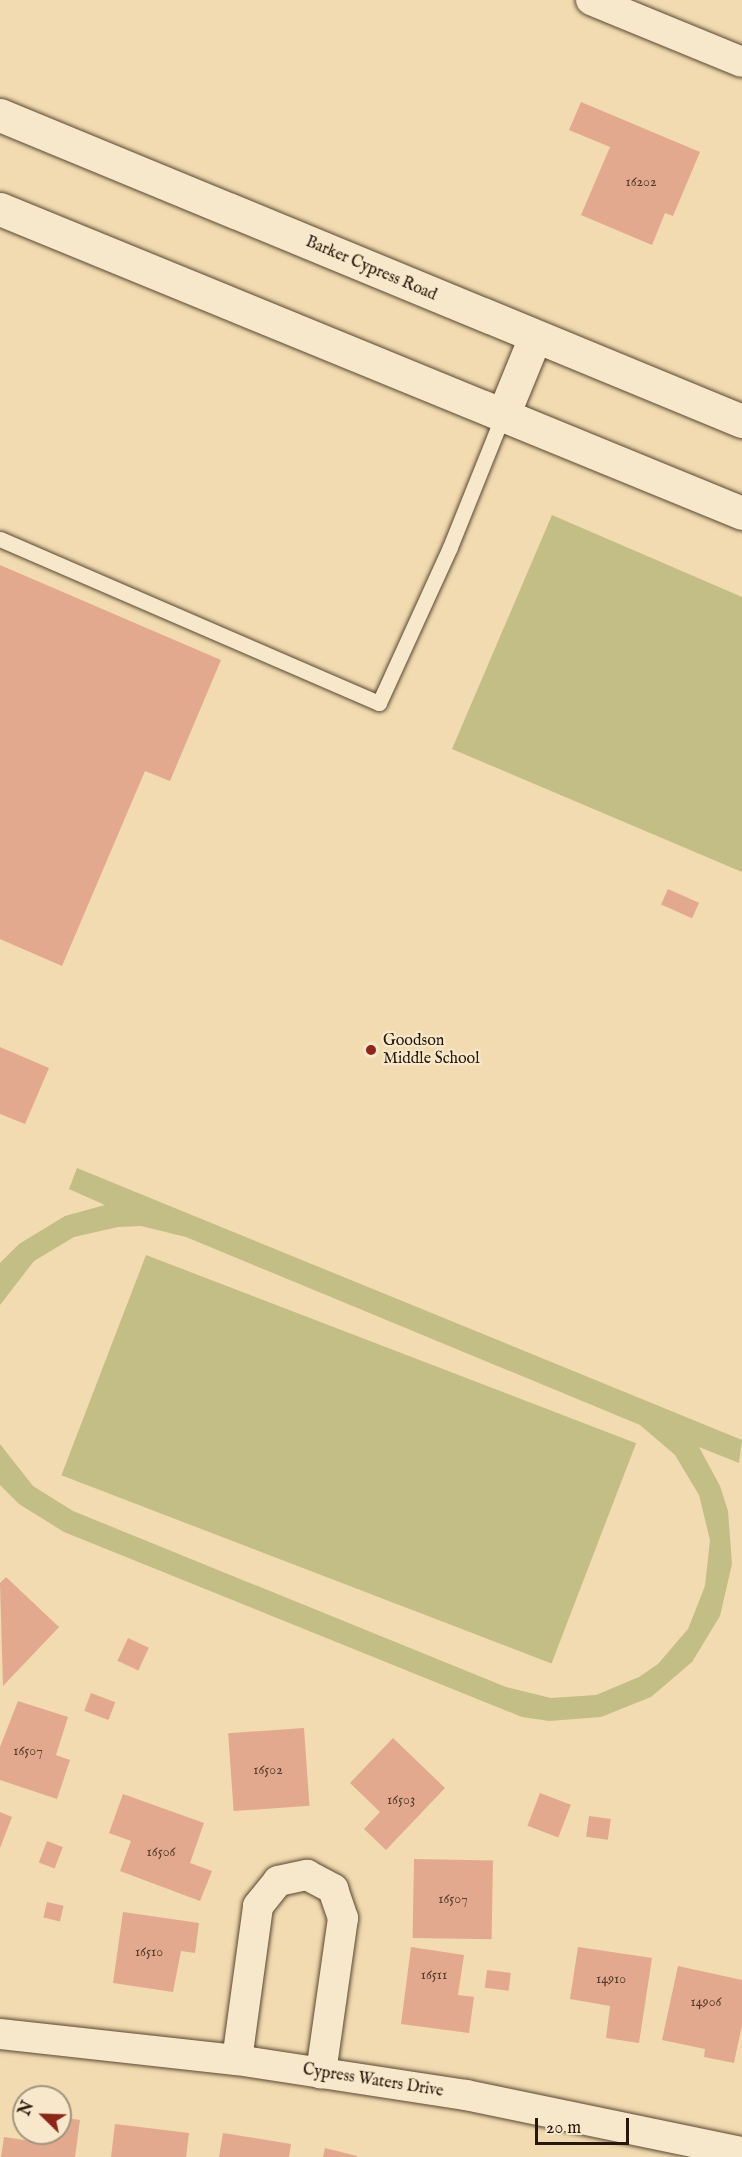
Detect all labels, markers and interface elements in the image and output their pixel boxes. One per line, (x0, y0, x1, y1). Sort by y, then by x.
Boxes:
house number: 16202 (625, 174, 657, 190)
street label: Barker Cypress Road (303, 233, 439, 305)
place label: Goodson Middle School (383, 1031, 480, 1069)
marker: Goodson Middle School (364, 1043, 378, 1057)
house number: 16507 (13, 1743, 43, 1759)
house number: 16502 (253, 1762, 283, 1778)
house number: 16503 (387, 1792, 415, 1808)
house number: 16506 (147, 1844, 175, 1860)
house number: 16507 (438, 1891, 468, 1907)
house number: 16510 (135, 1944, 163, 1960)
house number: 16511 (421, 1967, 447, 1983)
house number: 14910 (596, 1971, 626, 1987)
house number: 14906 (691, 1994, 721, 2010)
street label: Cypress Waters Drive (301, 2060, 445, 2102)
north arrow (12, 2085, 72, 2145)
text: N (15, 2098, 39, 2119)
scale bar (538, 2106, 632, 2144)
text: 20 m (546, 2117, 581, 2140)

